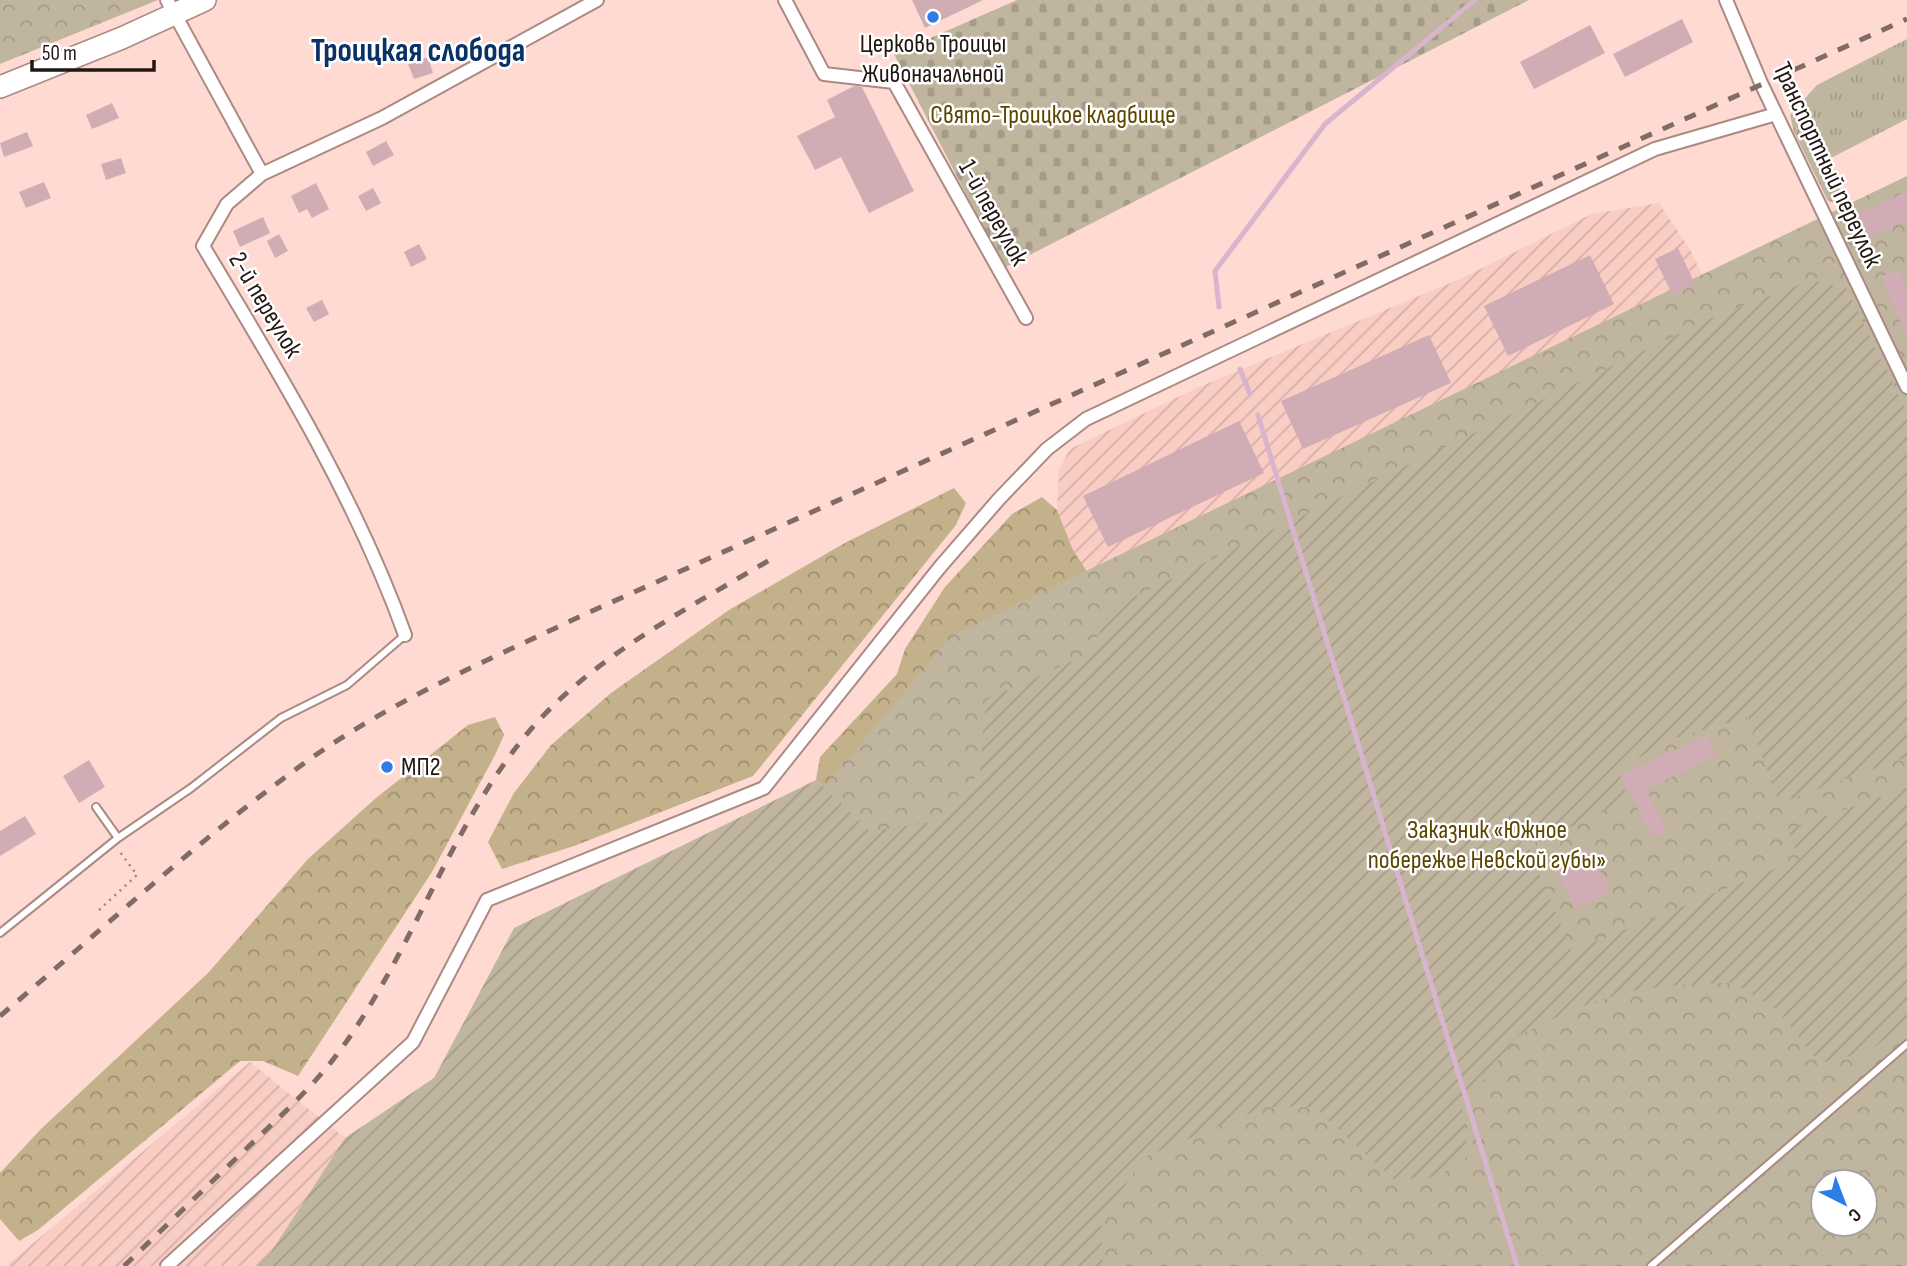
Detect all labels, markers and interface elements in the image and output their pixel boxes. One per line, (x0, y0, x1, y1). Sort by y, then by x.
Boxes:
marker: Церковь Троицы Живоначальной (925, 9, 941, 25)
scale bar (32, 28, 154, 72)
place label: Церковь Троицы Живоначальной (860, 29, 1006, 90)
district label: Троицкая слобода (311, 31, 525, 71)
text: 50 m (42, 41, 77, 66)
street label: Транспортный переулок (1766, 57, 1888, 273)
park label: Свято-Троицкое кладбище (930, 100, 1176, 131)
street label: 1-й переулок (951, 155, 1035, 271)
street label: 2-й переулок (221, 247, 309, 364)
place label: МП2 (401, 752, 440, 783)
marker: МП2 (379, 759, 395, 775)
park label: Заказник «Южное побережье Невской губы» (1368, 815, 1606, 876)
north arrow (1809, 1168, 1879, 1238)
text: С (1843, 1203, 1866, 1226)

